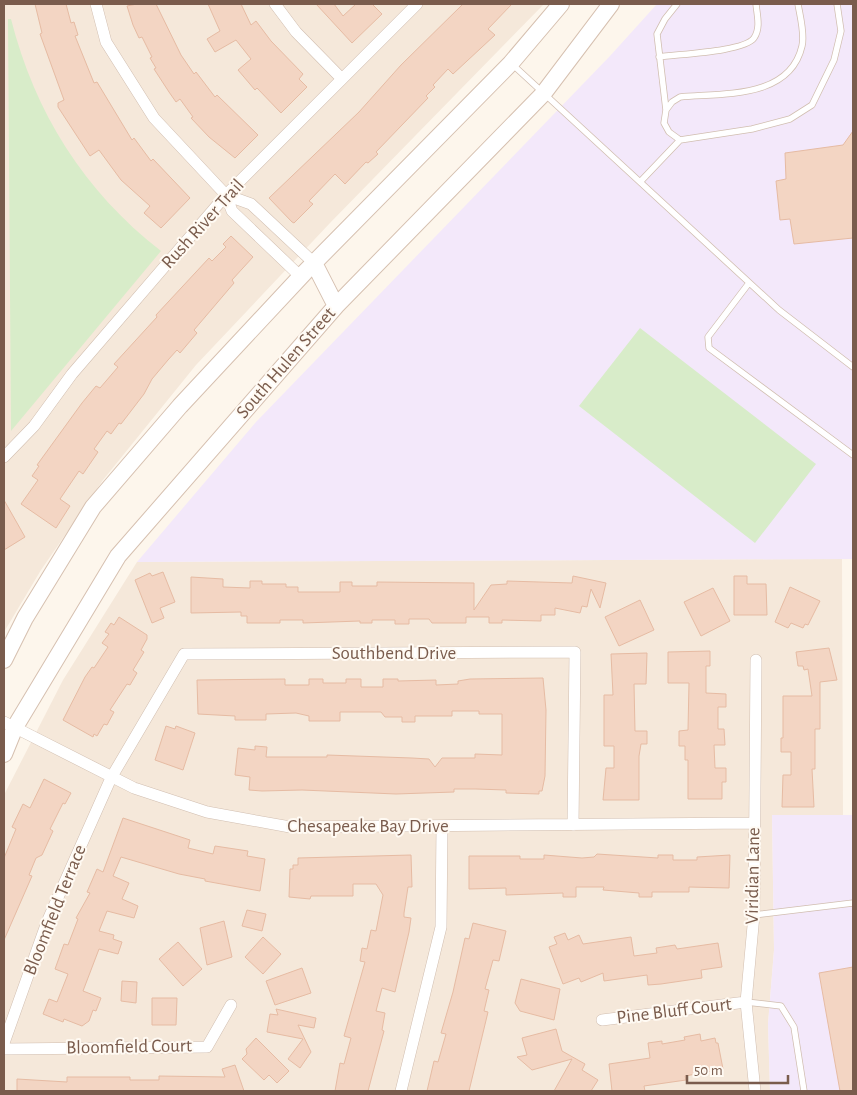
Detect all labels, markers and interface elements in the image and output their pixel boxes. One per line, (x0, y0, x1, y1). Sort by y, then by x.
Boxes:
street label: Rush River Trail (158, 176, 248, 272)
street label: South Hulen Street (233, 304, 339, 422)
street label: Southbend Drive (332, 644, 456, 663)
street label: Chesapeake Bay Drive (287, 817, 449, 836)
street label: Viridian Lane (743, 827, 763, 925)
street label: Bloomfield Terrace (20, 842, 90, 978)
street label: Pine Bluff Court (615, 995, 733, 1027)
street label: Bloomfield Court (66, 1036, 192, 1058)
scale bar (687, 1052, 788, 1084)
text: 50 m (694, 1063, 723, 1078)

